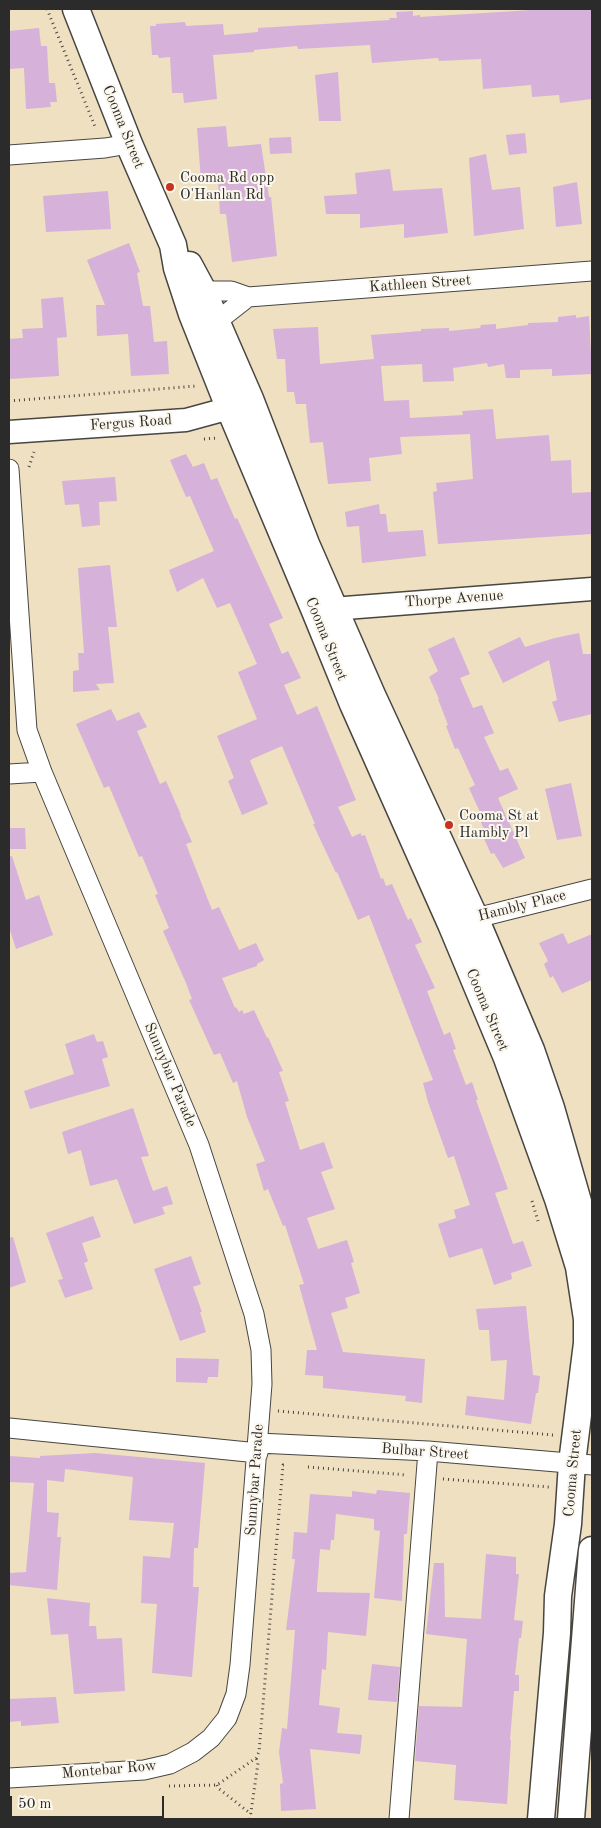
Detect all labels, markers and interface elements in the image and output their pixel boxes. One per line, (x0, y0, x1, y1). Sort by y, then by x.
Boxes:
street label: Cooma Street (98, 83, 148, 171)
place label: Cooma Rd opp O'Hanlan Rd (180, 169, 274, 204)
marker: Cooma Rd opp O'Hanlan Rd (164, 181, 176, 193)
street label: Kathleen Street (368, 271, 472, 297)
street label: Fergus Road (89, 411, 173, 435)
street label: Thorpe Avenue (404, 587, 504, 611)
street label: Cooma Street (301, 595, 351, 683)
place label: Cooma St at Hambly Pl (459, 807, 539, 842)
marker: Cooma St at Hambly Pl (443, 819, 455, 831)
street label: Hambly Place (476, 886, 568, 926)
street label: Cooma Street (461, 966, 513, 1054)
street label: Sunnybar Parade (140, 1020, 200, 1130)
street label: Sunnybar Parade (242, 1423, 268, 1537)
street label: Cooma Street (560, 1428, 586, 1518)
street label: Bulbar Street (381, 1440, 469, 1464)
street label: Montebar Row (61, 1757, 157, 1783)
scale bar (12, 1786, 166, 1818)
text: 50 m (18, 1797, 52, 1812)

